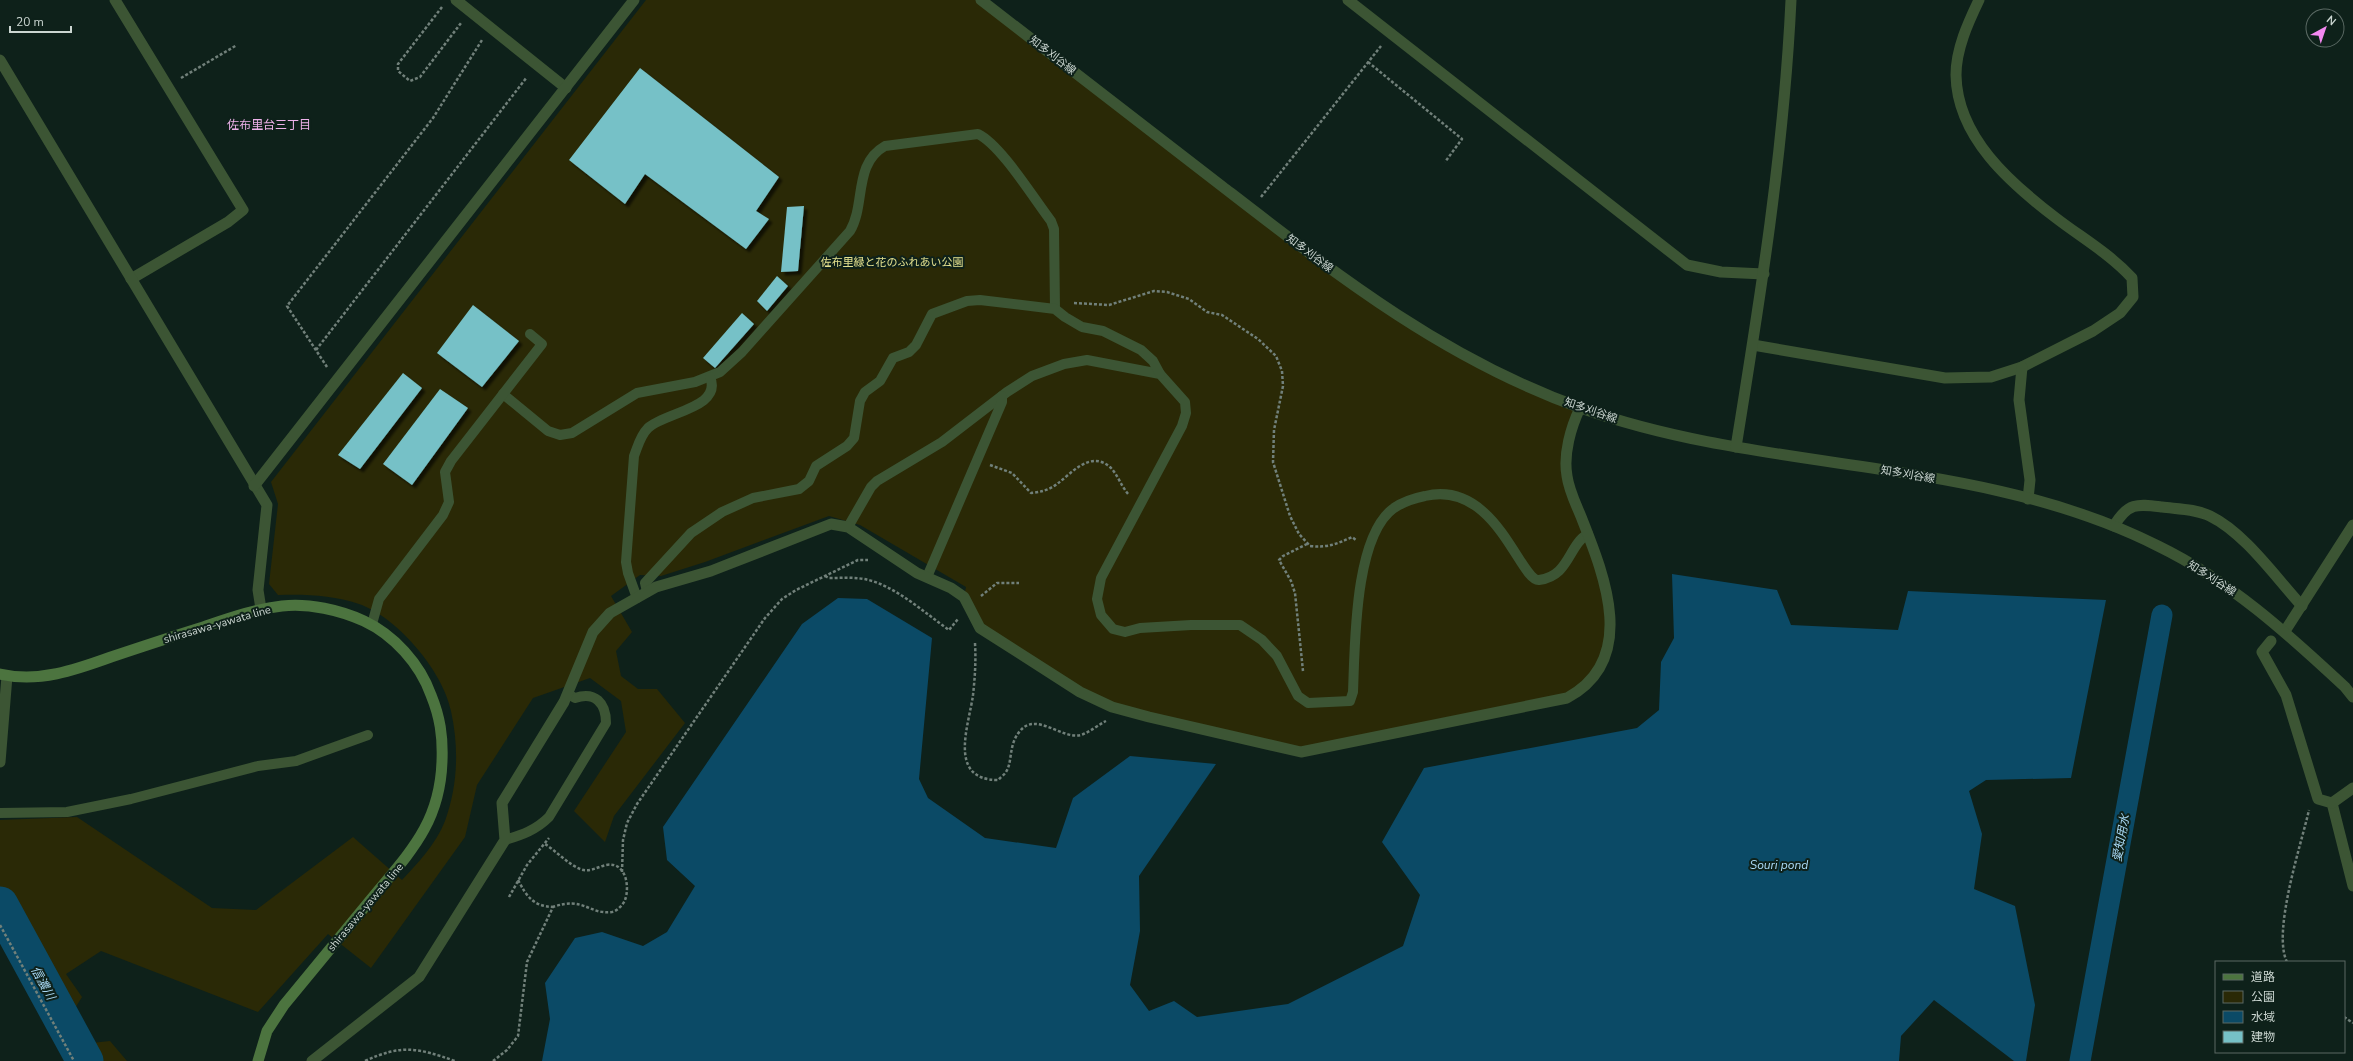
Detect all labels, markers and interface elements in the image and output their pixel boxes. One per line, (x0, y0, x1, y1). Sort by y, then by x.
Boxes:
scale bar (10, 8, 71, 34)
north arrow (2305, 8, 2345, 48)
text: N (2323, 12, 2339, 29)
text: 20 m (16, 14, 44, 30)
street label: 知多刈谷線 (1026, 33, 1079, 78)
district label: 佐布里台三丁目 (227, 117, 311, 133)
street label: 知多刈谷線 (1283, 231, 1336, 276)
park label: 佐布里緑と花のふれあい公園 (821, 255, 964, 270)
street label: 知多刈谷線 (1562, 394, 1619, 427)
street label: 知多刈谷線 (1880, 462, 1936, 487)
street label: 知多刈谷線 (2185, 557, 2239, 600)
street label: shirasawa-yawata line (162, 602, 273, 647)
water label: 愛知用水 (2109, 811, 2133, 863)
water label: Souri pond (1750, 857, 1808, 873)
street label: shirasawa-yawata line (324, 860, 407, 955)
legend (2215, 961, 2345, 1053)
water label: 信濃川 (27, 963, 60, 1004)
text: 道路 (2251, 969, 2275, 985)
text: 公園 (2251, 989, 2275, 1005)
text: 水域 (2251, 1009, 2275, 1025)
text: 建物 (2251, 1029, 2275, 1045)

